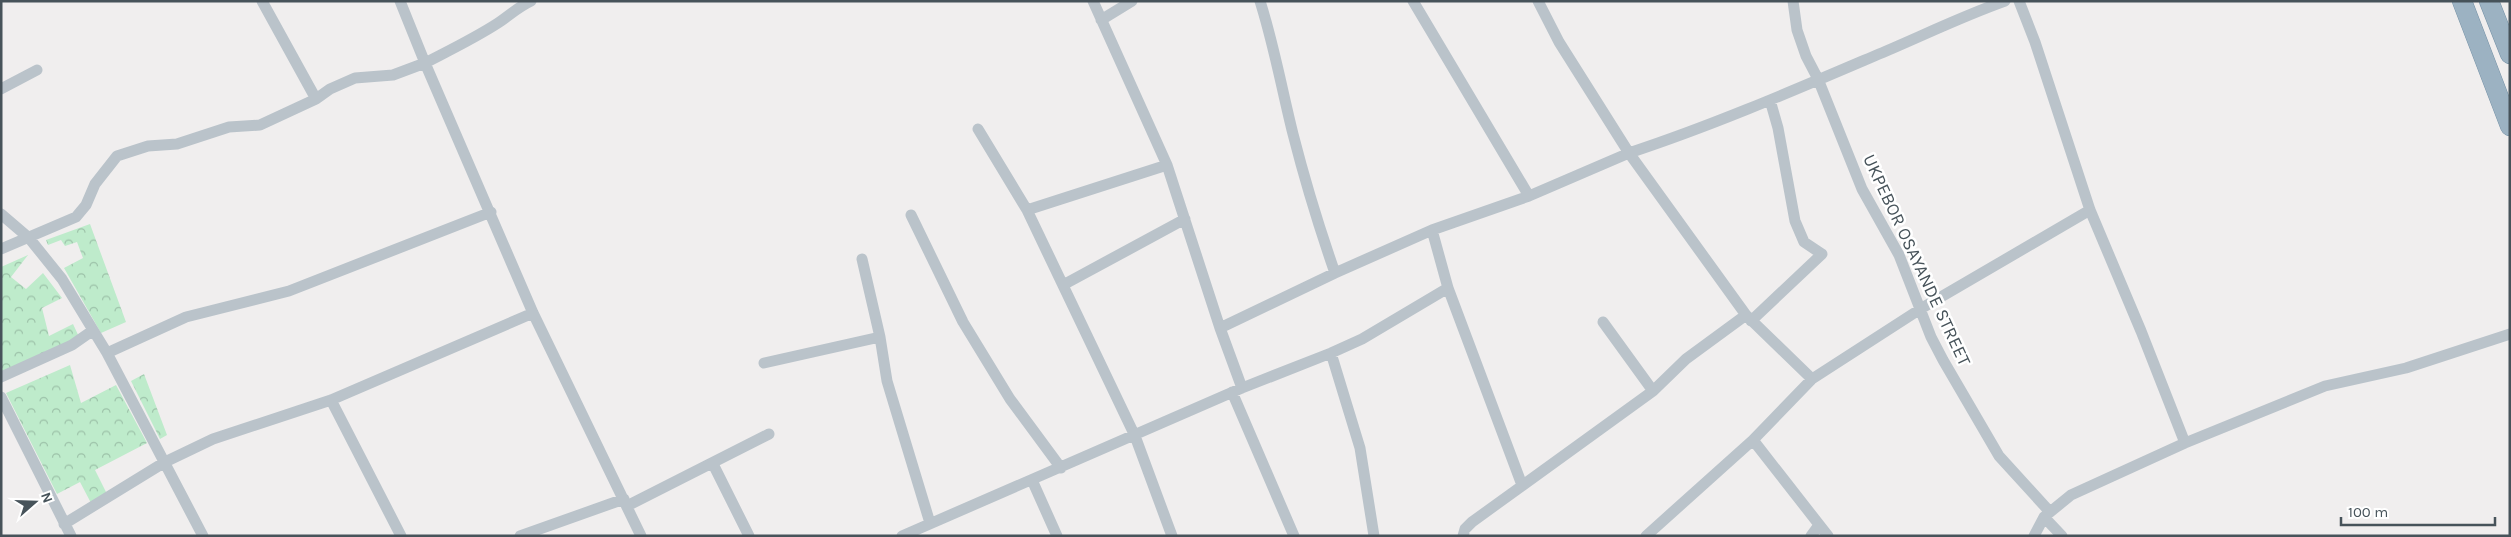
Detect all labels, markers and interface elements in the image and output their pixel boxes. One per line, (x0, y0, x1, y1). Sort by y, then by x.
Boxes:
street label: UKPEBOR OSAYANDE STREET (1858, 151, 1976, 369)
north arrow (10, 477, 60, 527)
text: N (37, 490, 56, 505)
scale bar (2341, 494, 2495, 526)
text: 100 m (2348, 503, 2388, 521)

